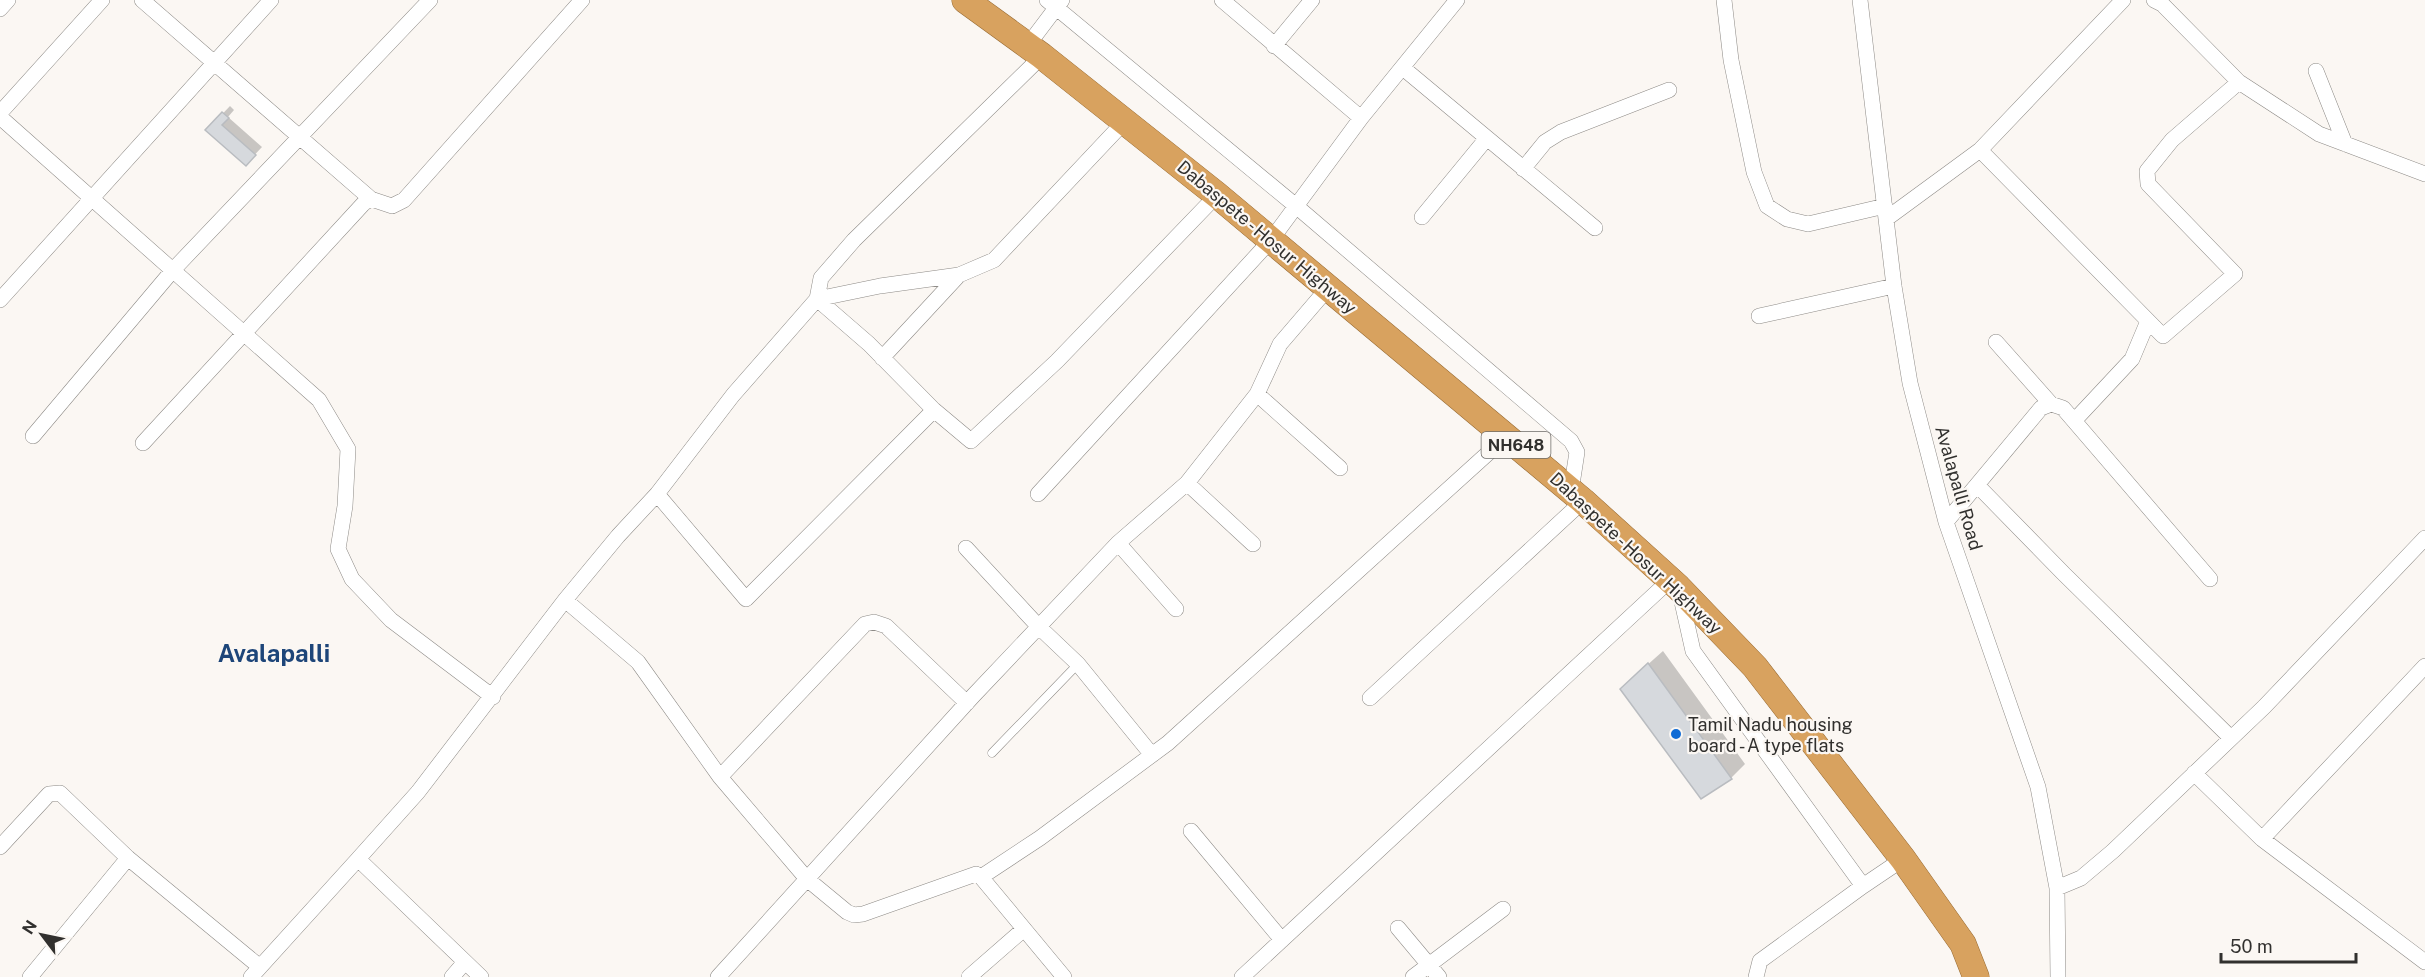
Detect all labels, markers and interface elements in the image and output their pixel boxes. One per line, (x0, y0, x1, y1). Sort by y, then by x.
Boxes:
street label: Dabaspete - Hosur Highway (1173, 156, 1361, 318)
street label: Avalapalli Road (1931, 423, 1987, 553)
road number: NH648 (1482, 432, 1550, 458)
street label: Dabaspete - Hosur Highway (1546, 468, 1727, 638)
district label: Avalapalli (218, 639, 330, 667)
place label: Tamil Nadu housing board - A type flats (1688, 714, 1853, 756)
marker: Tamil Nadu housing board - A type flats (1669, 727, 1683, 741)
north arrow (12, 905, 72, 965)
text: N (18, 917, 41, 938)
scale bar (2221, 926, 2356, 964)
text: 50 m (2230, 936, 2273, 957)

